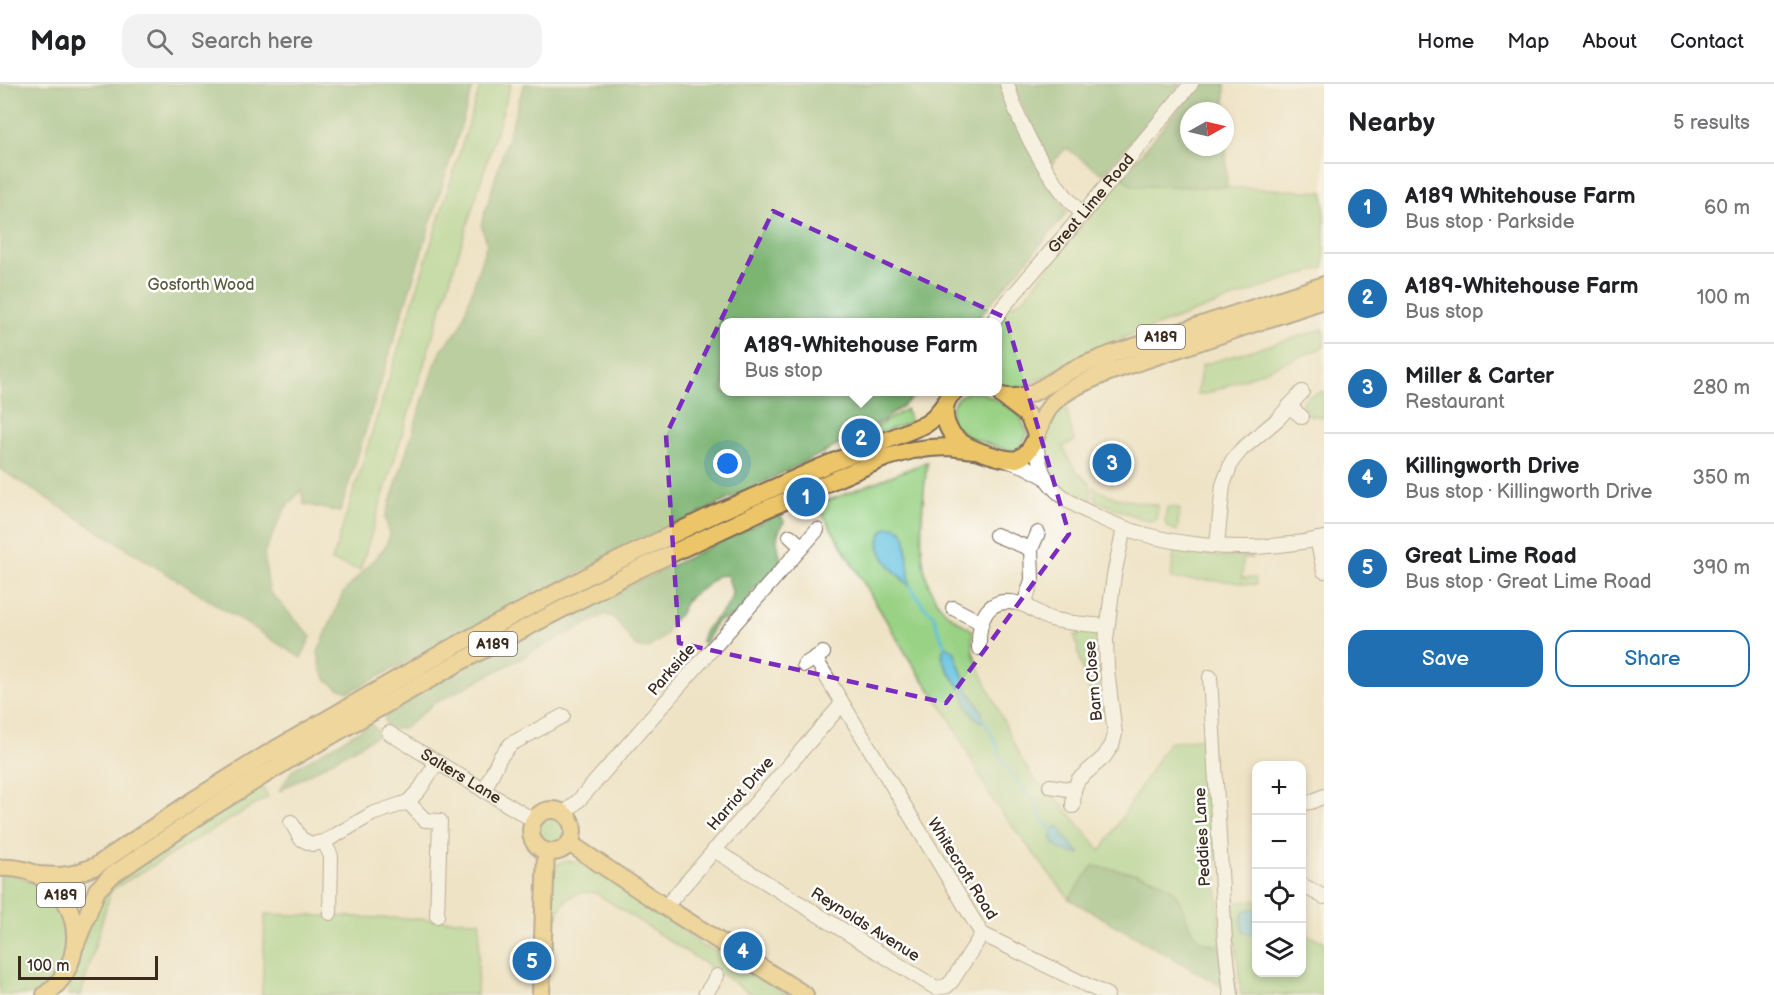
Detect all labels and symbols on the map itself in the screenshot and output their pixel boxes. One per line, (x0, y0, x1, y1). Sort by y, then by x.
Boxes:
north arrow (1180, 102, 1234, 156)
street label: Great Lime Road (1044, 150, 1138, 257)
park label: Gosforth Wood (148, 276, 254, 295)
road number: A189 (1137, 325, 1185, 349)
pin: 2 (842, 416, 880, 460)
pin: 3 (1092, 440, 1132, 485)
your location (713, 449, 742, 478)
pin: 1 (786, 474, 826, 520)
road number: A189 (469, 632, 517, 656)
street label: Parkside (644, 640, 700, 700)
street label: Barn Close (1081, 640, 1107, 722)
street label: Salters Lane (417, 745, 505, 808)
street label: Harriot Drive (704, 753, 779, 835)
street label: Peddies Lane (1191, 787, 1215, 887)
street label: Whitecroft Road (923, 815, 1001, 923)
road number: A189 (37, 883, 85, 907)
street label: Reynolds Avenue (807, 884, 923, 966)
pin: 4 (724, 928, 762, 974)
pin: 5 (512, 938, 552, 984)
scale bar (18, 953, 158, 980)

